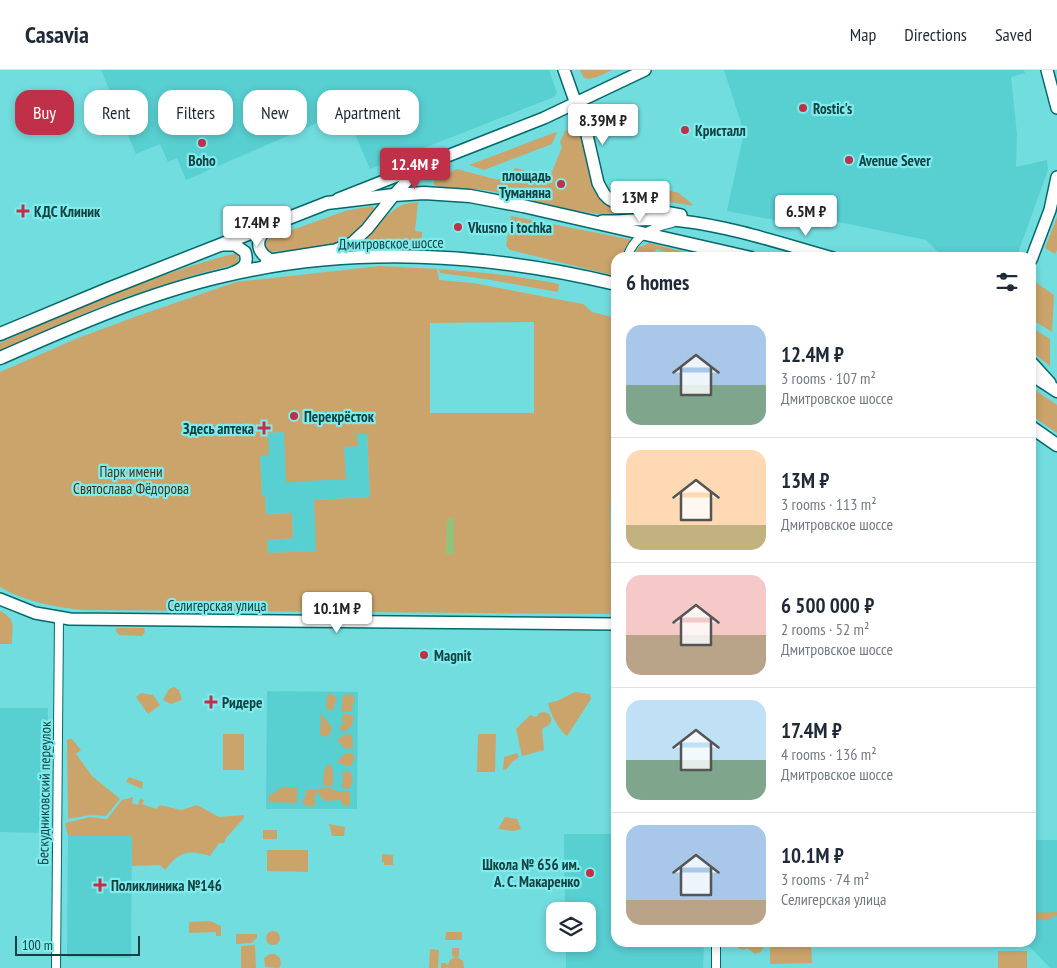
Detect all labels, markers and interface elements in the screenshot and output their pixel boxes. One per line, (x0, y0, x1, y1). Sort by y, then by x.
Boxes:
text: Casavia (25, 19, 89, 50)
text: Map (850, 23, 876, 46)
text: Directions (904, 23, 967, 46)
text: Saved (995, 23, 1032, 46)
chip: Buy (15, 90, 74, 135)
chip: Rent (84, 90, 148, 135)
chip: Filters (158, 90, 233, 135)
chip: New (243, 90, 307, 135)
chip: Apartment (317, 90, 419, 135)
place label: Rostic's (813, 99, 852, 118)
marker: Rostic's (797, 102, 809, 114)
pin: 8.39M ₽ (557, 104, 649, 146)
text: 8.39M ₽ (579, 110, 627, 130)
place label: Кристалл (695, 121, 746, 140)
marker: Кристалл (679, 124, 691, 136)
marker: Boho (196, 137, 208, 149)
pin: 12.4M ₽ (369, 148, 461, 190)
place label: Boho (188, 151, 216, 170)
place label: Avenue Sever (858, 151, 931, 170)
text: 12.4M ₽ (391, 154, 439, 174)
marker: Avenue Sever (843, 154, 855, 166)
place label: площадь Туманяна (499, 166, 551, 202)
marker: площадь Туманяна (555, 178, 567, 190)
pin: 13M ₽ (605, 180, 675, 223)
text: 13M ₽ (622, 187, 658, 207)
pin: 6.5M ₽ (765, 194, 847, 237)
text: 6.5M ₽ (786, 201, 826, 221)
place label: КДС Клиник (34, 202, 101, 221)
marker: КДС Клиник (16, 204, 30, 218)
pin: 17.4M ₽ (211, 206, 303, 248)
text: 17.4M ₽ (234, 212, 280, 232)
place label: Vkusno i tochka (467, 218, 552, 237)
marker: Vkusno i tochka (452, 221, 464, 233)
street label: Дмитровское шоссе (338, 233, 444, 253)
icon: filters (993, 268, 1021, 296)
text: 6 homes (626, 269, 689, 296)
text: 12.4M ₽ (781, 341, 844, 368)
icon: home (666, 345, 726, 405)
text: 3 rooms · 107 m² (781, 368, 876, 388)
text: Дмитровское шоссе (781, 388, 893, 408)
place label: Перекрёсток (304, 407, 375, 426)
marker: Перекрёсток (288, 410, 300, 422)
place label: Здесь аптека (183, 419, 254, 438)
marker: Здесь аптека (258, 422, 270, 434)
park label: Парк имени Святослава Фёдорова (73, 462, 189, 498)
text: 13M ₽ (781, 467, 829, 494)
icon: home (666, 470, 726, 530)
text: 3 rooms · 113 m² (781, 494, 877, 514)
text: Дмитровское шоссе (781, 514, 893, 534)
pin: 10.1M ₽ (291, 592, 383, 634)
text: 6 500 000 ₽ (781, 592, 874, 619)
icon: home (666, 595, 726, 655)
street label: Селигерская улица (168, 596, 266, 615)
text: 10.1M ₽ (313, 598, 361, 618)
text: 2 rooms · 52 m² (781, 619, 869, 639)
text: Дмитровское шоссе (781, 639, 893, 659)
place label: Magnit (434, 646, 472, 665)
marker: Magnit (418, 649, 430, 661)
place label: Ридере (222, 693, 262, 712)
marker: Ридере (204, 695, 218, 709)
text: 17.4M ₽ (781, 717, 842, 744)
icon: home (666, 720, 726, 780)
street label: Бескудниковский переулок (33, 721, 55, 865)
text: 4 rooms · 136 m² (781, 744, 877, 764)
text: Дмитровское шоссе (781, 764, 893, 784)
text: 10.1M ₽ (781, 842, 844, 869)
icon: home (666, 845, 726, 905)
place label: Школа № 656 им. А. С. Макаренко (482, 855, 580, 891)
marker: Школа № 656 им. А. С. Макаренко (584, 867, 596, 879)
text: 3 rooms · 74 m² (781, 869, 869, 889)
place label: Поликлиника №146 (111, 876, 222, 895)
marker: Поликлиника №146 (93, 878, 107, 892)
text: Селигерская улица (781, 889, 887, 909)
map controls (546, 902, 596, 952)
button: layers (546, 902, 596, 952)
scale bar (15, 933, 140, 956)
text: 100 m (22, 936, 53, 954)

